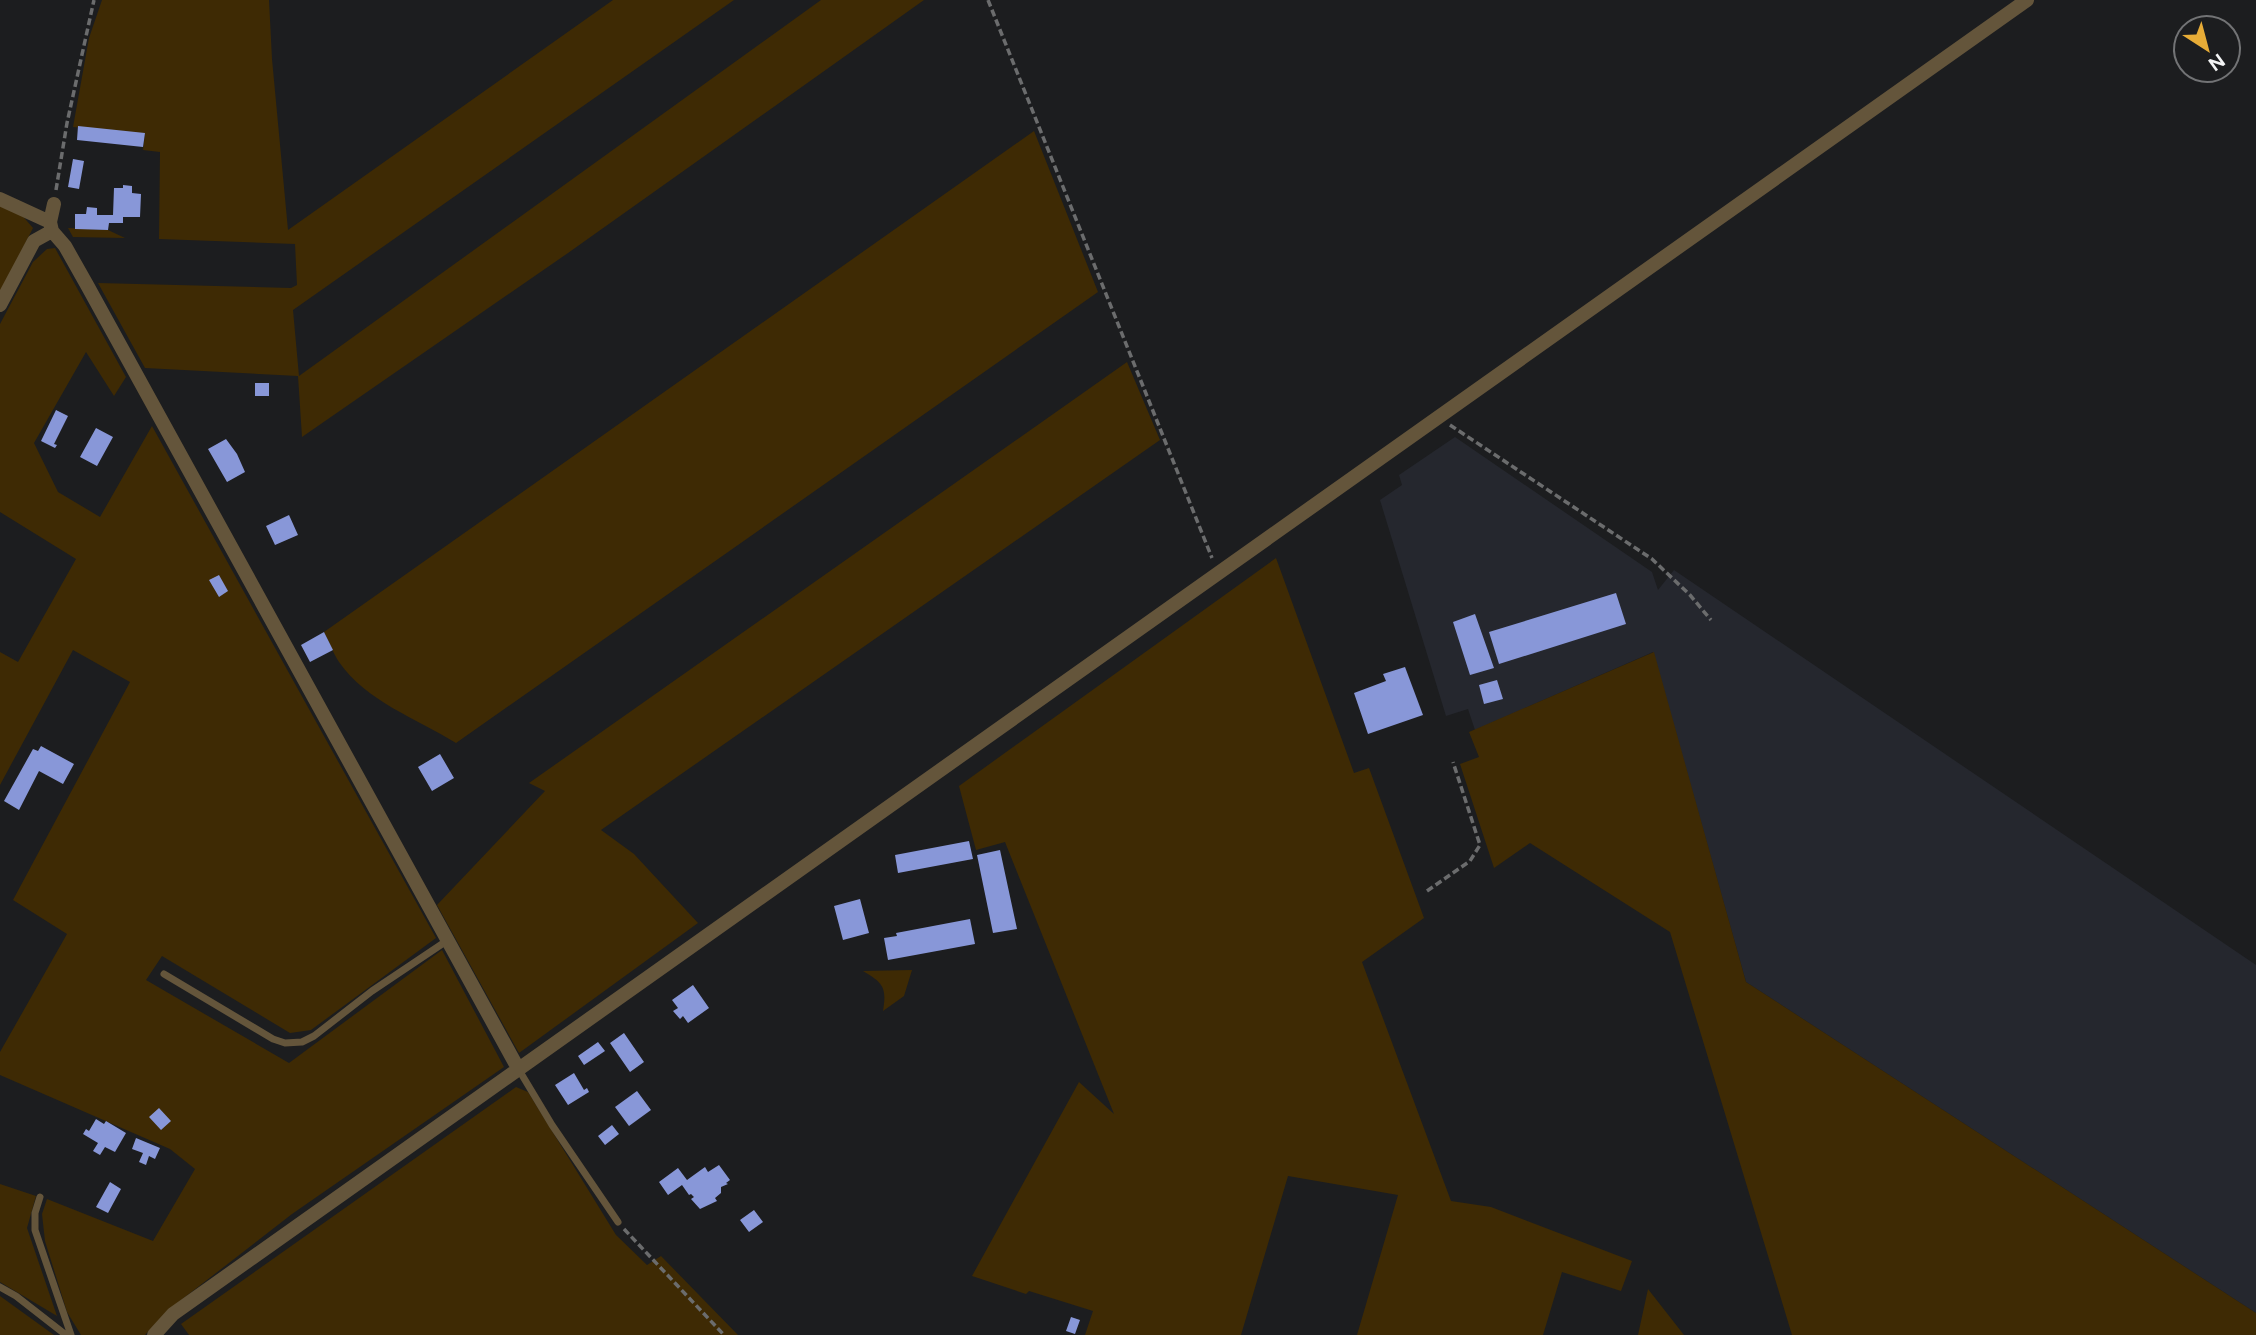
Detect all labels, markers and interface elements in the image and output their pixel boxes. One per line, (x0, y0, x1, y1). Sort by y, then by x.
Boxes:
north arrow (2172, 14, 2242, 84)
text: N (2204, 49, 2229, 76)

